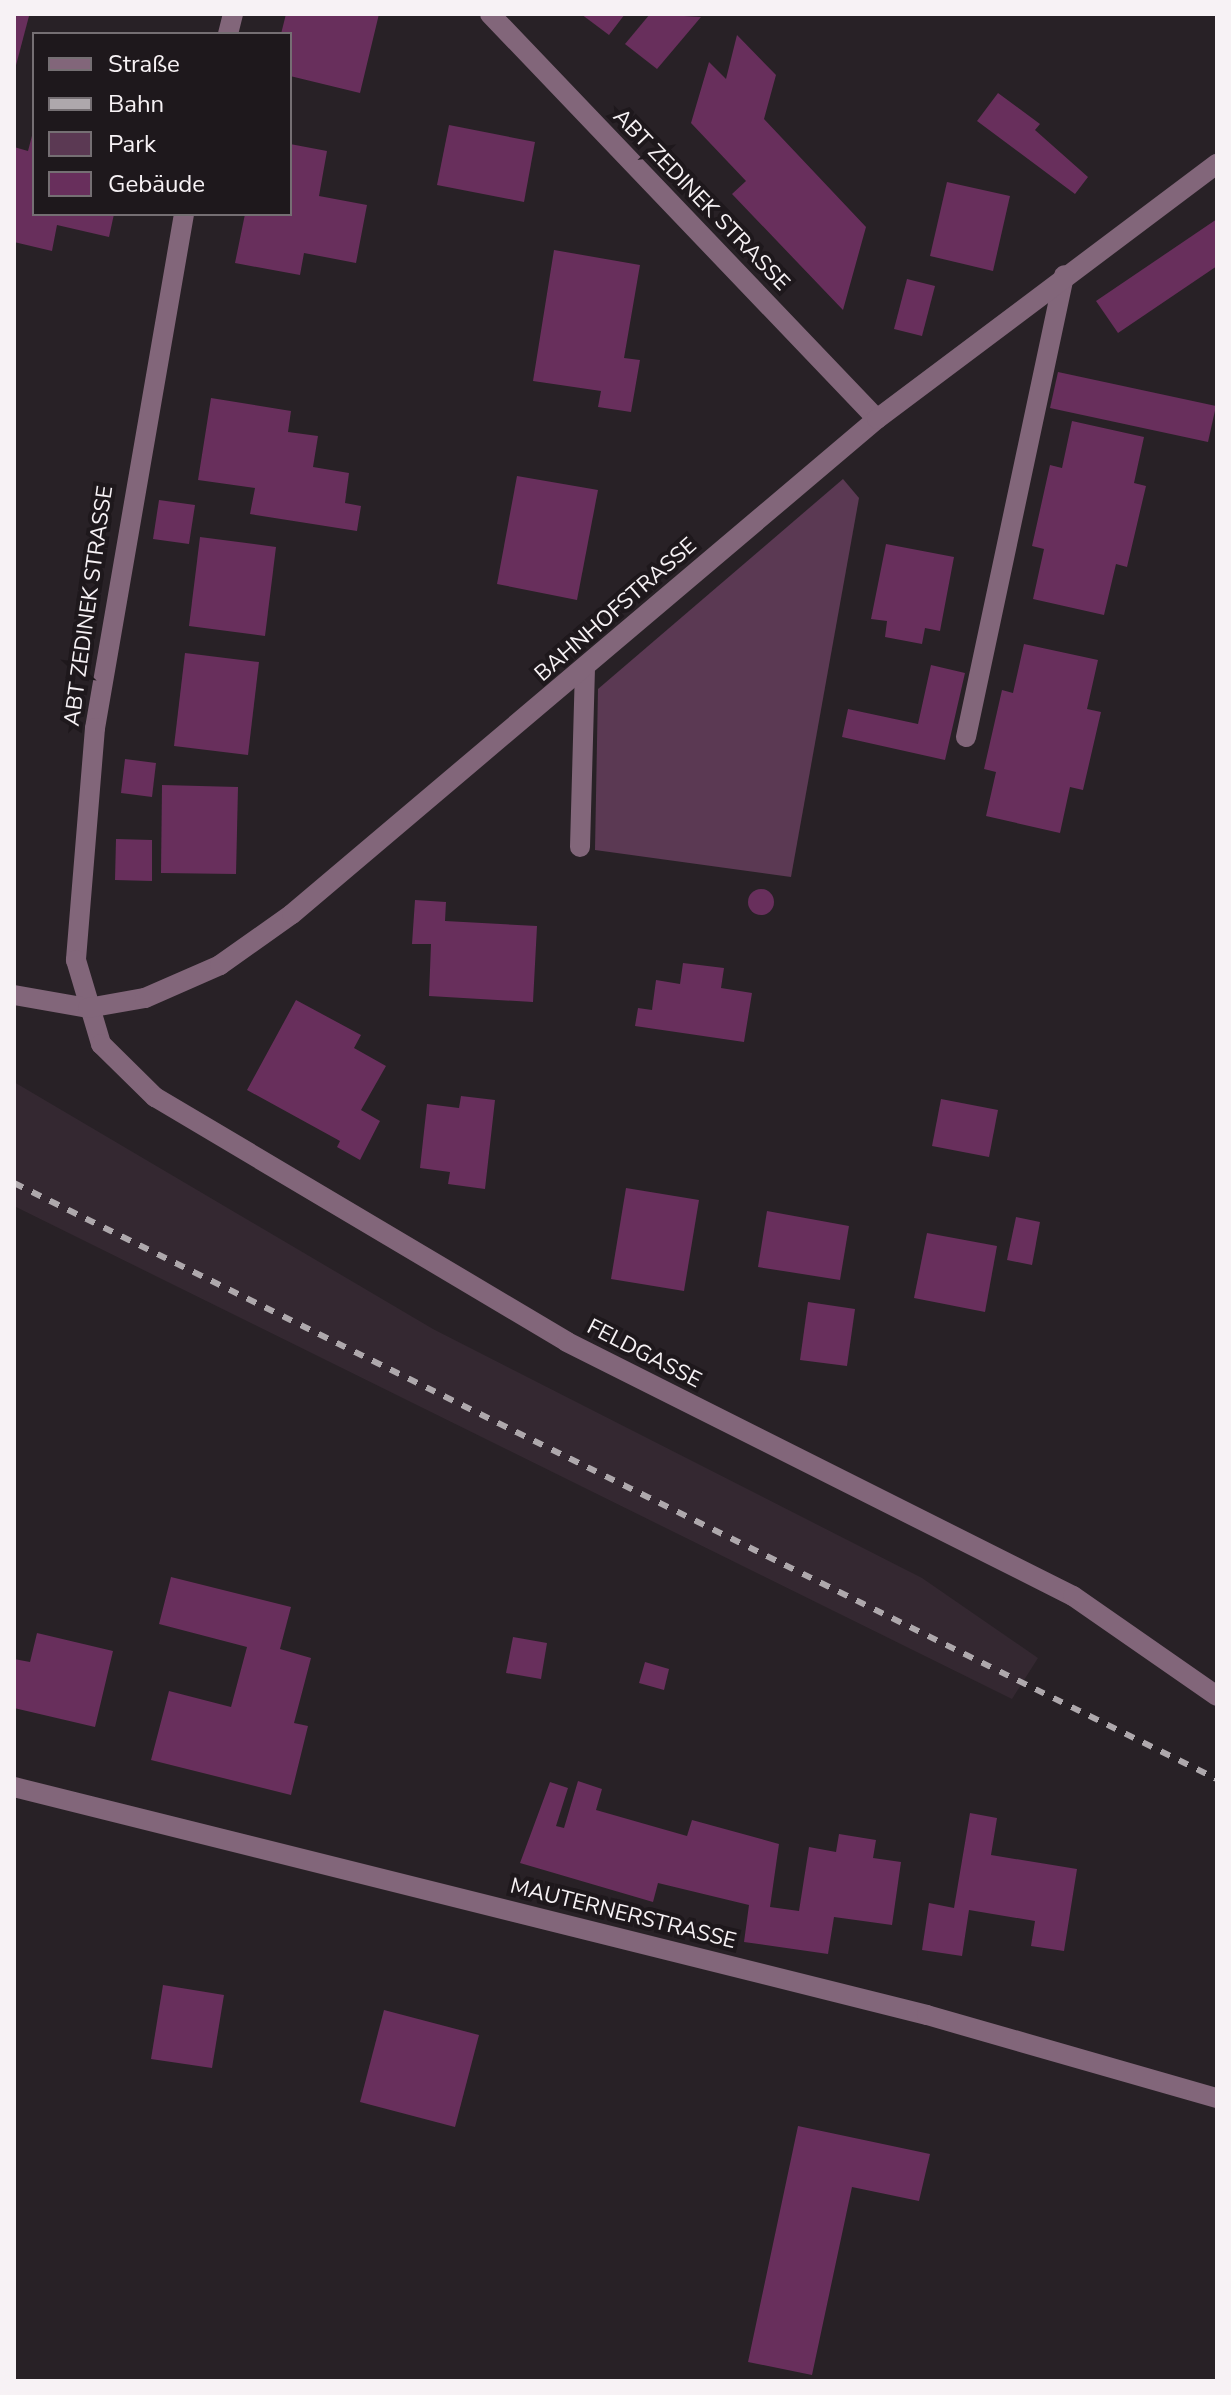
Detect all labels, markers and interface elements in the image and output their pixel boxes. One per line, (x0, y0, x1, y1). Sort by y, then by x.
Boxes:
legend (32, 32, 292, 216)
text: Straße (108, 48, 180, 80)
text: Bahn (108, 88, 164, 120)
street label: ABT ZEDINEK STRASSE (607, 104, 795, 296)
text: Park (108, 128, 156, 160)
text: Gebäude (108, 168, 205, 200)
street label: ABT ZEDINEK STRASSE (59, 484, 119, 728)
street label: BAHNHOFSTRASSE (530, 533, 702, 687)
street label: FELDGASSE (582, 1314, 706, 1394)
street label: MAUTERNERSTRASSE (507, 1873, 739, 1955)

